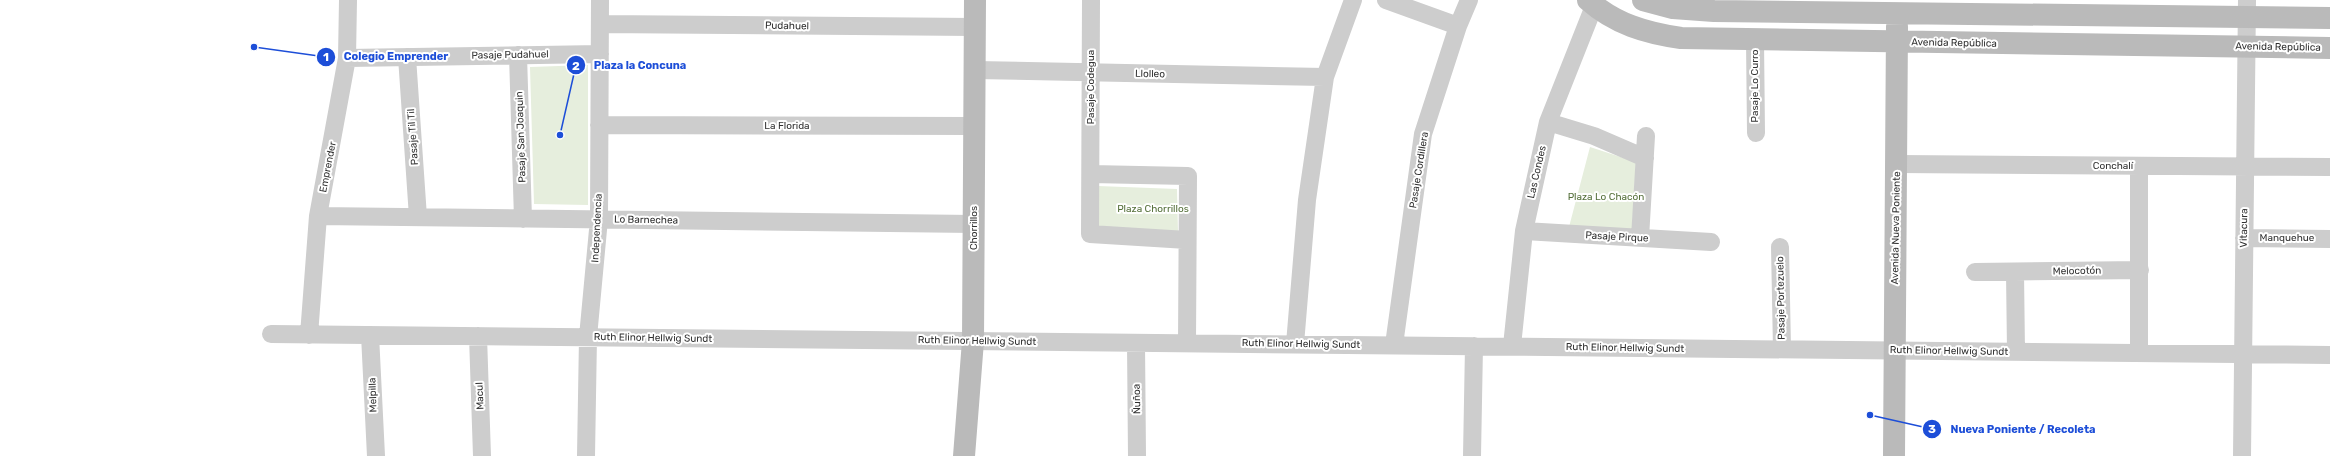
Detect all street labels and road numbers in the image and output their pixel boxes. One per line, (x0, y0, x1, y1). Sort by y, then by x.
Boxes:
street label: Pudahuel (765, 20, 809, 32)
street label: Avenida República (1911, 36, 1997, 50)
street label: Avenida República (2235, 40, 2321, 54)
street label: Pasaje Pudahuel (471, 48, 549, 62)
street label: Pasaje Lo Curro (1749, 49, 1761, 122)
street label: Pasaje Codegua (1085, 50, 1097, 124)
street label: Llolleo (1135, 68, 1165, 80)
street label: Pasaje San Joaquin (513, 91, 529, 183)
street label: Pasaje Til Til (405, 108, 421, 166)
street label: La Florida (764, 120, 810, 132)
street label: Pasaje Cordillera (1407, 131, 1431, 209)
street label: Emprender (317, 140, 339, 193)
street label: Las Condes (1525, 144, 1549, 200)
street label: Conchalí (2093, 160, 2134, 172)
street label: Avenida Nueva Poniente (1889, 171, 1903, 285)
street label: Independencia (589, 193, 605, 263)
street label: Chorrillos (968, 206, 980, 250)
street label: Vitacura (2238, 208, 2250, 248)
street label: Lo Barnechea (614, 213, 678, 227)
street label: Pasaje Pirque (1585, 229, 1649, 245)
street label: Manquehue (2260, 232, 2315, 244)
street label: Pasaje Portezuelo (1774, 256, 1788, 340)
street label: Melocotón (2053, 265, 2101, 277)
street label: Ruth Elinor Hellwig Sundt (594, 331, 712, 345)
street label: Ruth Elinor Hellwig Sundt (918, 334, 1036, 348)
street label: Ruth Elinor Hellwig Sundt (1242, 337, 1360, 351)
street label: Ruth Elinor Hellwig Sundt (1566, 341, 1684, 355)
street label: Ruth Elinor Hellwig Sundt (1890, 344, 2008, 358)
street label: Melpilla (366, 377, 380, 413)
street label: Macul (474, 382, 486, 410)
street label: Ñuñoa (1131, 384, 1143, 414)

